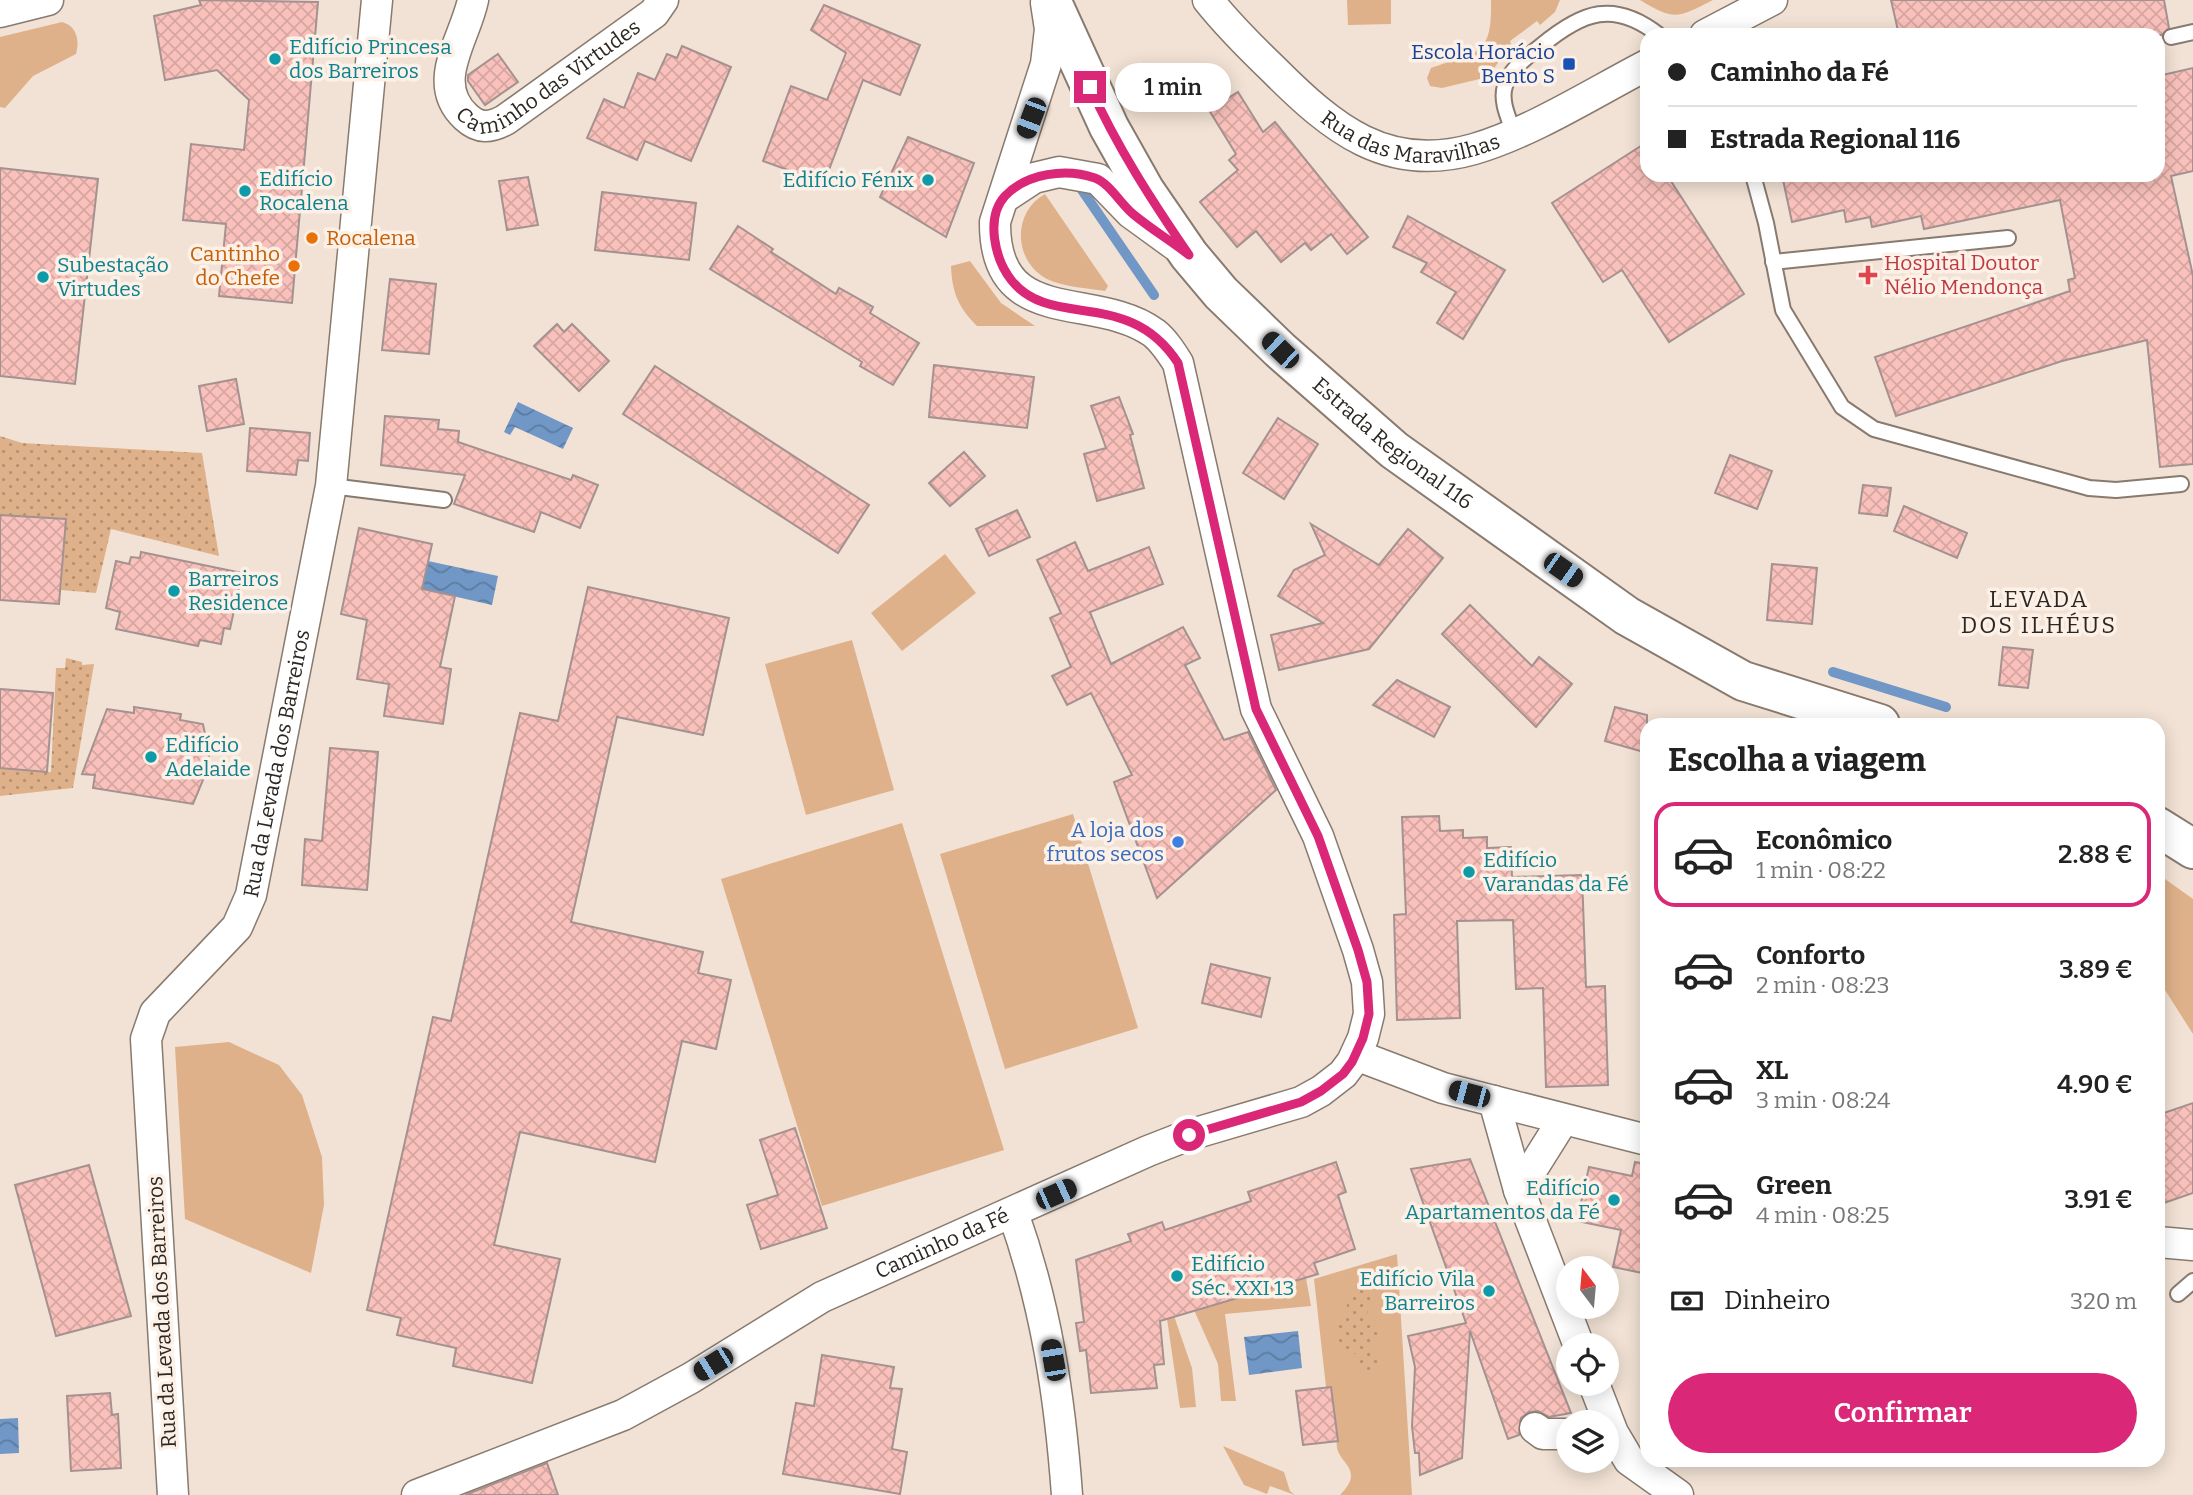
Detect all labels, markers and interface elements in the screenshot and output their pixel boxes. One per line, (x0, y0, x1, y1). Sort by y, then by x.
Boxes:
street label: Caminho das Virtudes (450, 14, 646, 140)
place label: Edifício Princesa dos Barreiros (289, 34, 452, 84)
place label: Escola Horácio Bento S (1411, 39, 1555, 89)
marker: Edifício Princesa dos Barreiros (267, 51, 283, 67)
marker: Escola Horácio Bento S (1561, 56, 1577, 72)
text: Caminho da Fé (1710, 57, 1889, 88)
callout: 1 min (1114, 62, 1230, 112)
route end (1074, 71, 1106, 103)
text: 1 min (1144, 73, 1202, 101)
car (1014, 95, 1049, 141)
street label: Rua das Maravilhas (1316, 105, 1503, 169)
text: Estrada Regional 116 (1710, 124, 1960, 155)
place label: Edifício Rocalena (259, 166, 349, 216)
place label: Edifício Fénix (783, 167, 914, 193)
marker: Edifício Fénix (920, 172, 936, 188)
marker: Edifício Rocalena (237, 183, 253, 199)
place label: Rocalena (326, 225, 416, 251)
marker: Rocalena (304, 230, 320, 246)
place label: Cantinho do Chefe (190, 241, 280, 291)
place label: Hospital Doutor Nélio Mendonça (1884, 250, 2044, 300)
place label: Subestação Virtudes (57, 252, 169, 302)
marker: Cantinho do Chefe (286, 258, 302, 274)
marker: Hospital Doutor Nélio Mendonça (1858, 265, 1878, 285)
marker: Subestação Virtudes (35, 269, 51, 285)
car (1258, 328, 1303, 372)
street label: Estrada Regional 116 (1307, 372, 1478, 515)
car (1540, 549, 1587, 591)
place label: Barreiros Residence (188, 566, 288, 616)
marker: Barreiros Residence (166, 583, 182, 599)
district label: LEVADA DOS ILHÉUS (1961, 585, 2117, 639)
street label: Rua da Levada dos Barreiros (238, 627, 316, 900)
place label: Edifício Adelaide (165, 732, 251, 782)
text: Escolha a viagem (1668, 741, 1926, 779)
marker: Edifício Adelaide (143, 749, 159, 765)
place label: A loja dos frutos secos (1047, 817, 1164, 867)
icon: car (1672, 823, 1735, 886)
text: Econômico (1756, 825, 1892, 856)
marker: A loja dos frutos secos (1170, 834, 1186, 850)
text: 2.88 € (2058, 839, 2133, 870)
place label: Edifício Varandas da Fé (1483, 847, 1629, 897)
text: 1 min · 08:22 (1756, 856, 1886, 884)
marker: Edifício Varandas da Fé (1461, 864, 1477, 880)
icon: car (1672, 938, 1735, 1001)
text: Conforto (1756, 940, 1865, 971)
text: 3.89 € (2059, 954, 2133, 985)
text: 2 min · 08:23 (1756, 971, 1890, 999)
icon: car (1672, 1053, 1735, 1116)
text: XL (1756, 1055, 1788, 1086)
text: 4.90 € (2057, 1069, 2133, 1100)
car (1446, 1078, 1493, 1110)
text: 3 min · 08:24 (1756, 1086, 1890, 1114)
route start (1173, 1119, 1205, 1151)
icon: car (1672, 1168, 1735, 1231)
text: Green (1756, 1170, 1832, 1201)
street label: Rua da Levada dos Barreiros (142, 1175, 182, 1449)
place label: Edifício Apartamentos da Fé (1405, 1175, 1600, 1225)
car (1033, 1176, 1080, 1212)
text: 3.91 € (2064, 1184, 2133, 1215)
marker: Edifício Apartamentos da Fé (1606, 1192, 1622, 1208)
text: 4 min · 08:25 (1756, 1201, 1890, 1229)
street label: Caminho da Fé (871, 1202, 1013, 1284)
place label: Edifício Séc. XXI 13 (1191, 1251, 1295, 1301)
north arrow (1556, 1256, 1619, 1320)
map controls (1556, 1256, 1619, 1473)
place label: Edifício Vila Barreiros (1360, 1266, 1476, 1316)
marker: Edifício Séc. XXI 13 (1169, 1268, 1185, 1284)
icon: cash (1668, 1282, 1706, 1320)
marker: Edifício Vila Barreiros (1481, 1283, 1497, 1299)
text: Dinheiro (1724, 1285, 1830, 1316)
text: 320 m (2070, 1287, 2137, 1315)
button: locate (1556, 1333, 1619, 1396)
car (1040, 1337, 1067, 1383)
car (690, 1344, 737, 1384)
button: Confirmar (1668, 1373, 2137, 1453)
button: layers (1556, 1410, 1619, 1473)

